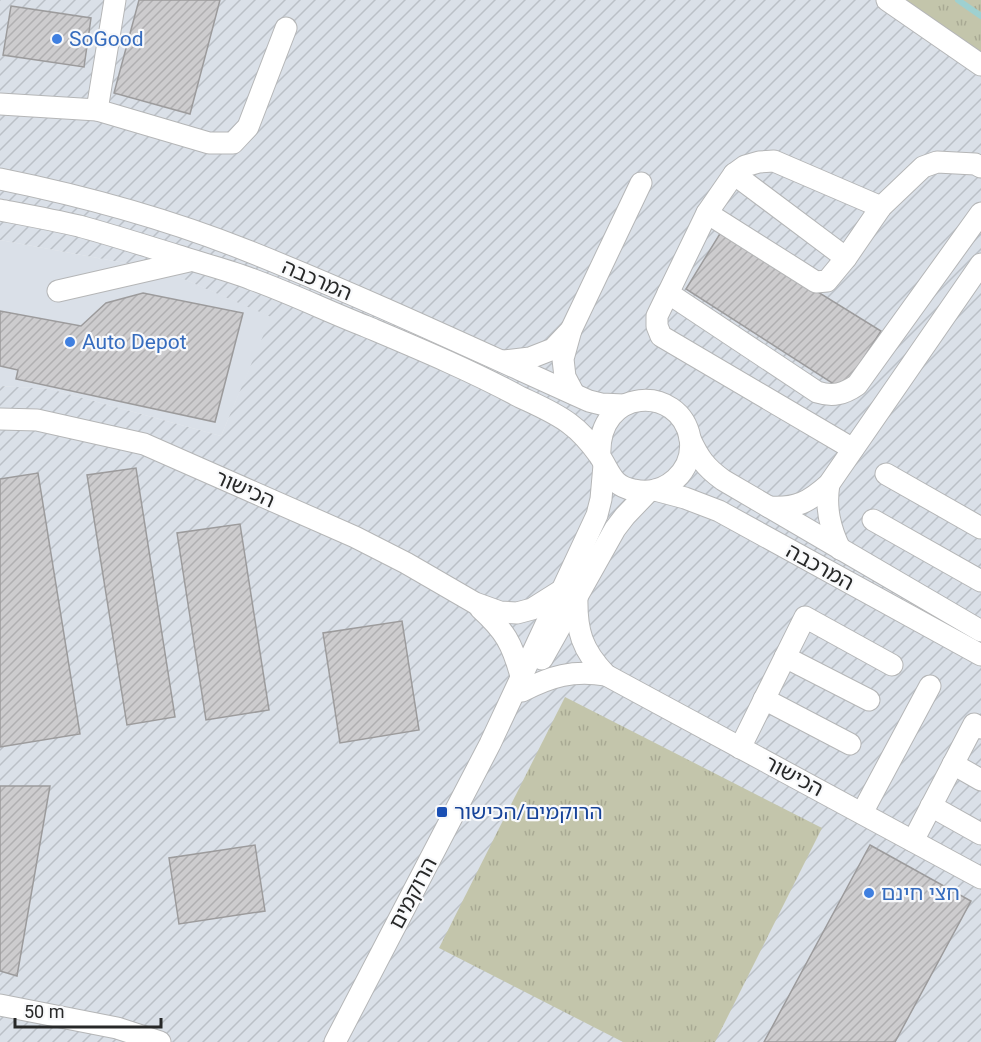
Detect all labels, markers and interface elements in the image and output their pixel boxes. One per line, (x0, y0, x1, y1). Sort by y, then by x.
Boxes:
place label: SoGood (69, 27, 144, 51)
marker: SoGood (50, 32, 64, 46)
street label: המרכבה (278, 255, 356, 305)
place label: Auto Depot (82, 330, 187, 354)
marker: Auto Depot (63, 335, 77, 349)
street label: הכישור (212, 465, 278, 513)
street label: המרכבה (782, 539, 858, 595)
street label: הכישור (761, 751, 827, 801)
place label: הרוקמים/הכישור (454, 800, 603, 824)
marker: הרוקמים/הכישור (435, 805, 449, 819)
street label: הרוקמים (384, 853, 442, 933)
place label: חצי חינם (881, 881, 960, 905)
marker: חצי חינם (862, 886, 876, 900)
scale bar (15, 991, 160, 1029)
text: 50 m (24, 1001, 64, 1022)

